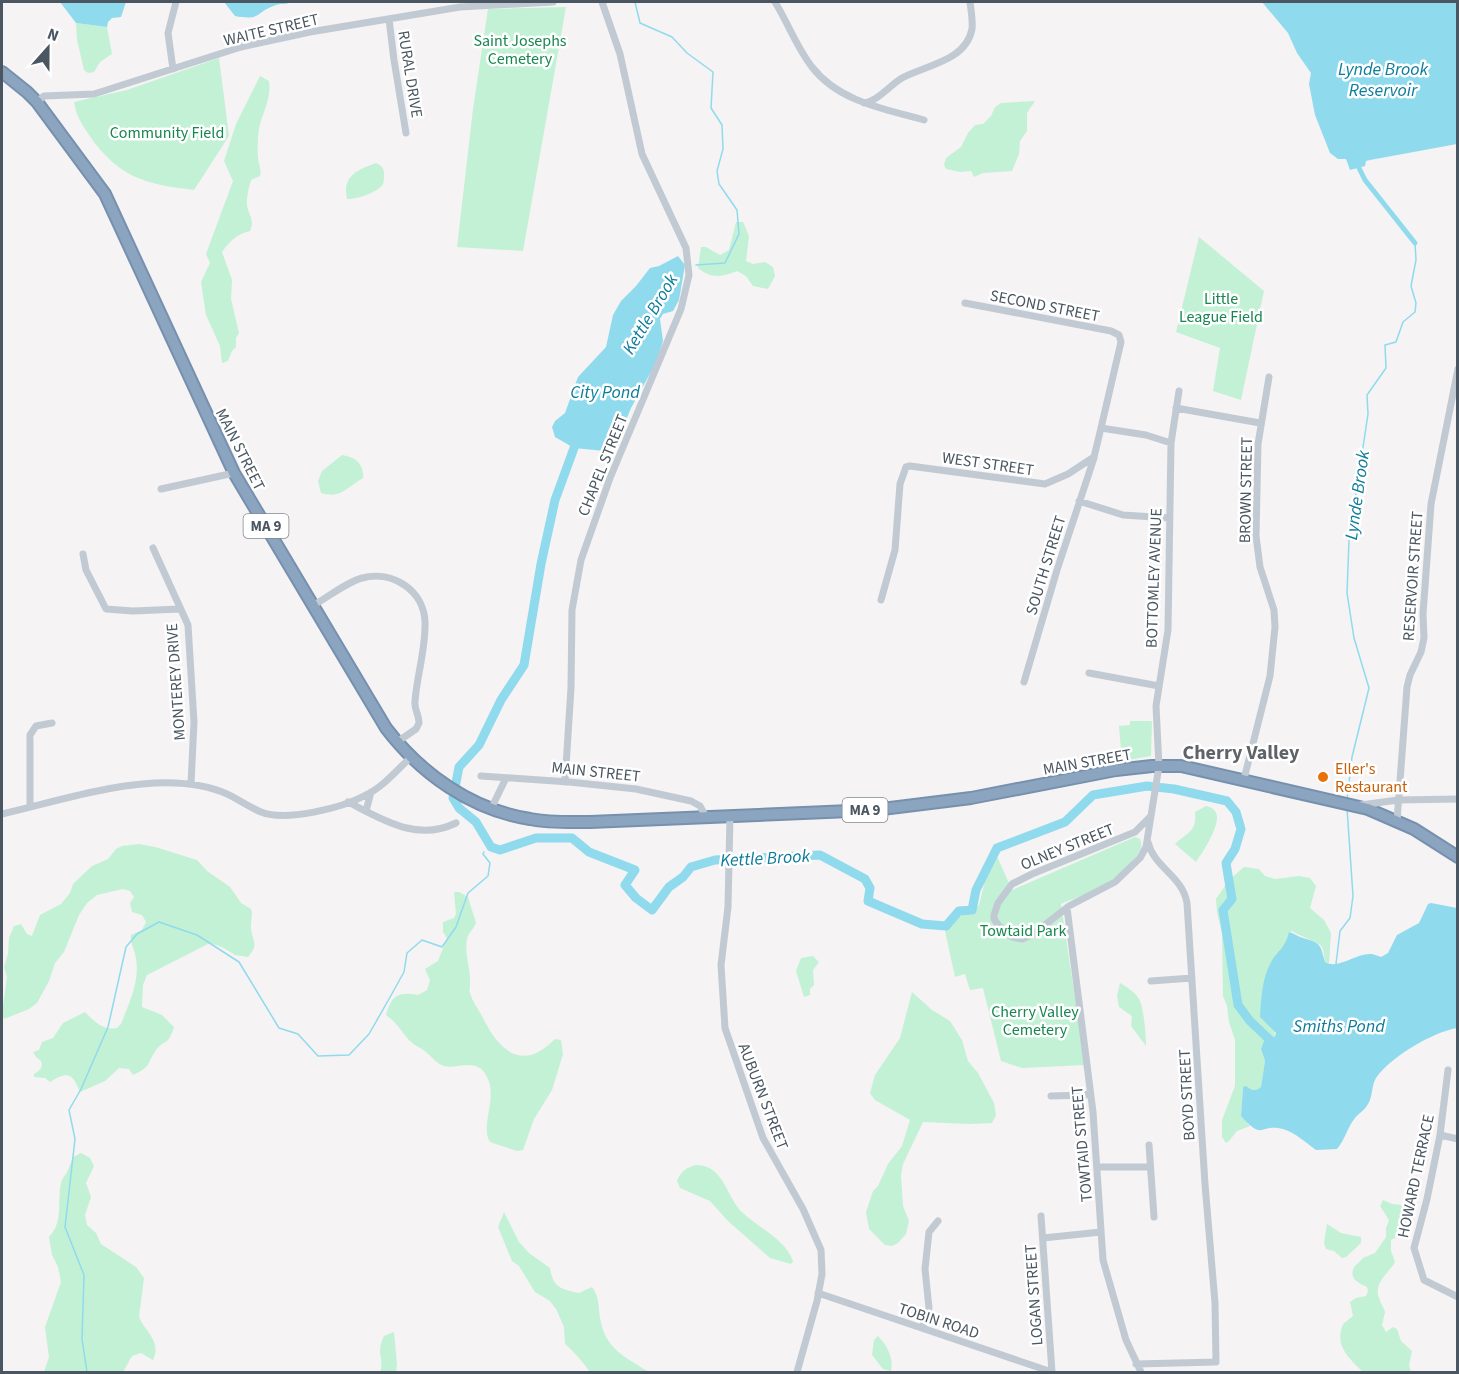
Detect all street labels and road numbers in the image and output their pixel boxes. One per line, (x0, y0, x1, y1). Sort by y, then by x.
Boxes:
street label: WAITE STREET (221, 8, 321, 52)
street label: RURAL DRIVE (392, 29, 428, 119)
street label: SECOND STREET (988, 285, 1102, 327)
street label: MAIN STREET (210, 405, 270, 495)
street label: CHAPEL STREET (572, 411, 634, 520)
street label: BROWN STREET (1234, 436, 1258, 543)
street label: WEST STREET (941, 447, 1036, 481)
street label: BOTTOMLEY AVENUE (1141, 508, 1167, 648)
street label: RESERVOIR STREET (1397, 510, 1429, 642)
street label: SOUTH STREET (1020, 512, 1072, 618)
road number: MA 9 (244, 514, 288, 538)
street label: MONTEREY DRIVE (161, 622, 191, 741)
street label: MAIN STREET (1041, 743, 1134, 781)
street label: MAIN STREET (550, 756, 642, 788)
road number: MA 9 (842, 798, 888, 822)
street label: OLNEY STREET (1017, 818, 1118, 876)
street label: AUBURN STREET (733, 1040, 794, 1153)
street label: BOYD STREET (1174, 1048, 1200, 1141)
street label: TOWTAID STREET (1066, 1084, 1098, 1203)
street label: HOWARD TERRACE (1392, 1112, 1440, 1240)
street label: LOGAN STREET (1019, 1243, 1049, 1346)
street label: TOBIN ROAD (895, 1297, 982, 1344)

